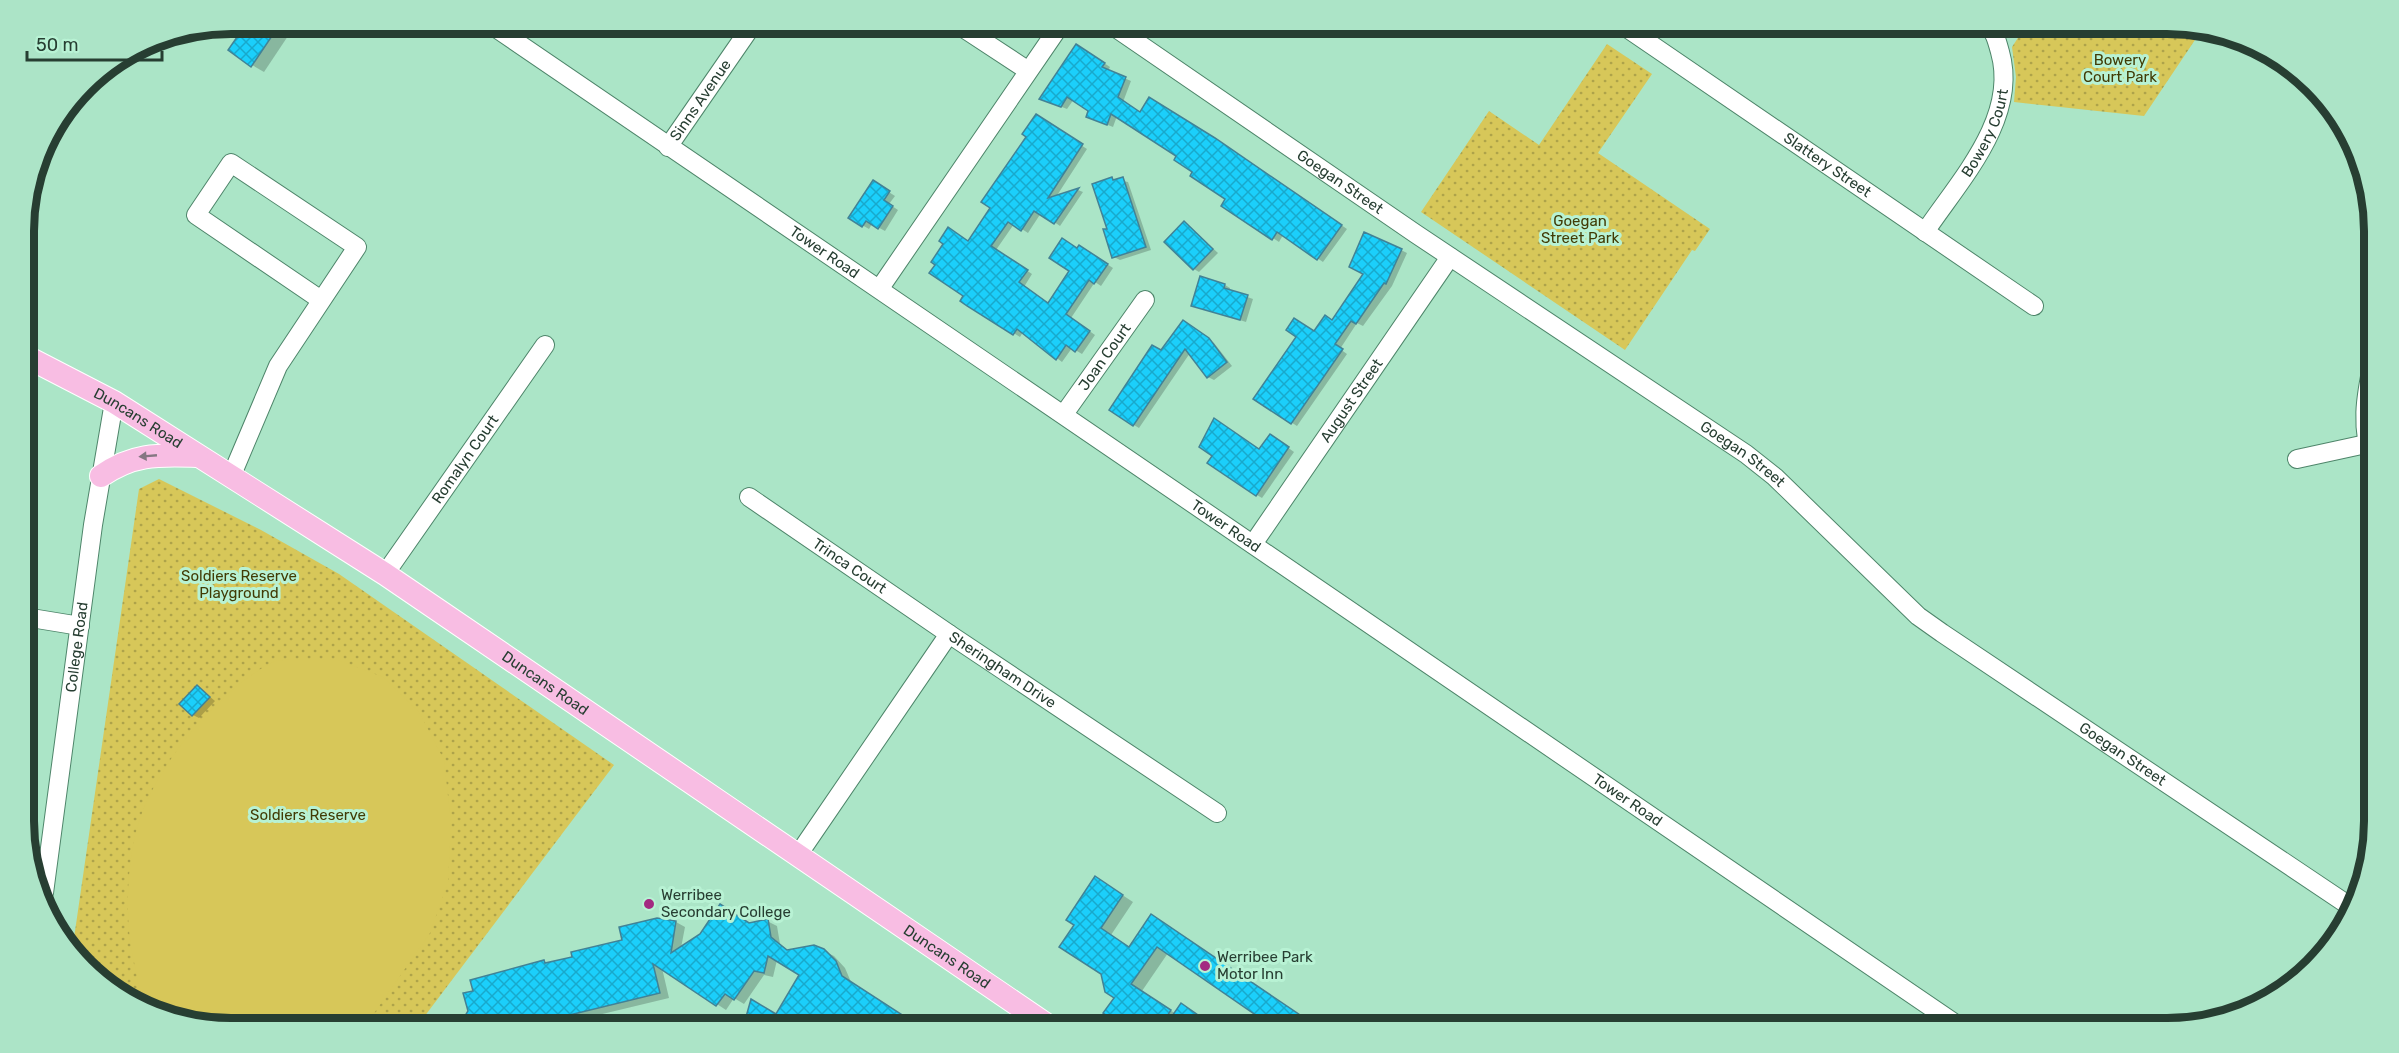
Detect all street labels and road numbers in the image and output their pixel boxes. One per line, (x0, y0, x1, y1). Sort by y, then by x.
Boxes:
street label: Sinns Avenue (666, 56, 735, 144)
street label: Bowery Court (1958, 88, 2012, 180)
street label: Slattery Street (1780, 129, 1875, 201)
street label: Goegan Street (1293, 146, 1387, 218)
street label: Tower Road (786, 222, 863, 282)
street label: Joan Court (1074, 320, 1135, 394)
street label: August Street (1316, 355, 1387, 446)
street label: Duncans Road (91, 384, 186, 452)
street label: Romalyn Court (428, 411, 502, 507)
street label: Goegan Street (1697, 417, 1789, 491)
street label: Tower Road (1188, 496, 1264, 556)
street label: Trinca Court (809, 534, 890, 598)
street label: College Road (62, 601, 92, 693)
street label: Sheringham Drive (946, 628, 1059, 712)
street label: Duncans Road (498, 647, 592, 719)
street label: Goegan Street (2076, 719, 2170, 790)
street label: Tower Road (1589, 770, 1666, 830)
street label: Duncans Road (900, 921, 994, 993)

